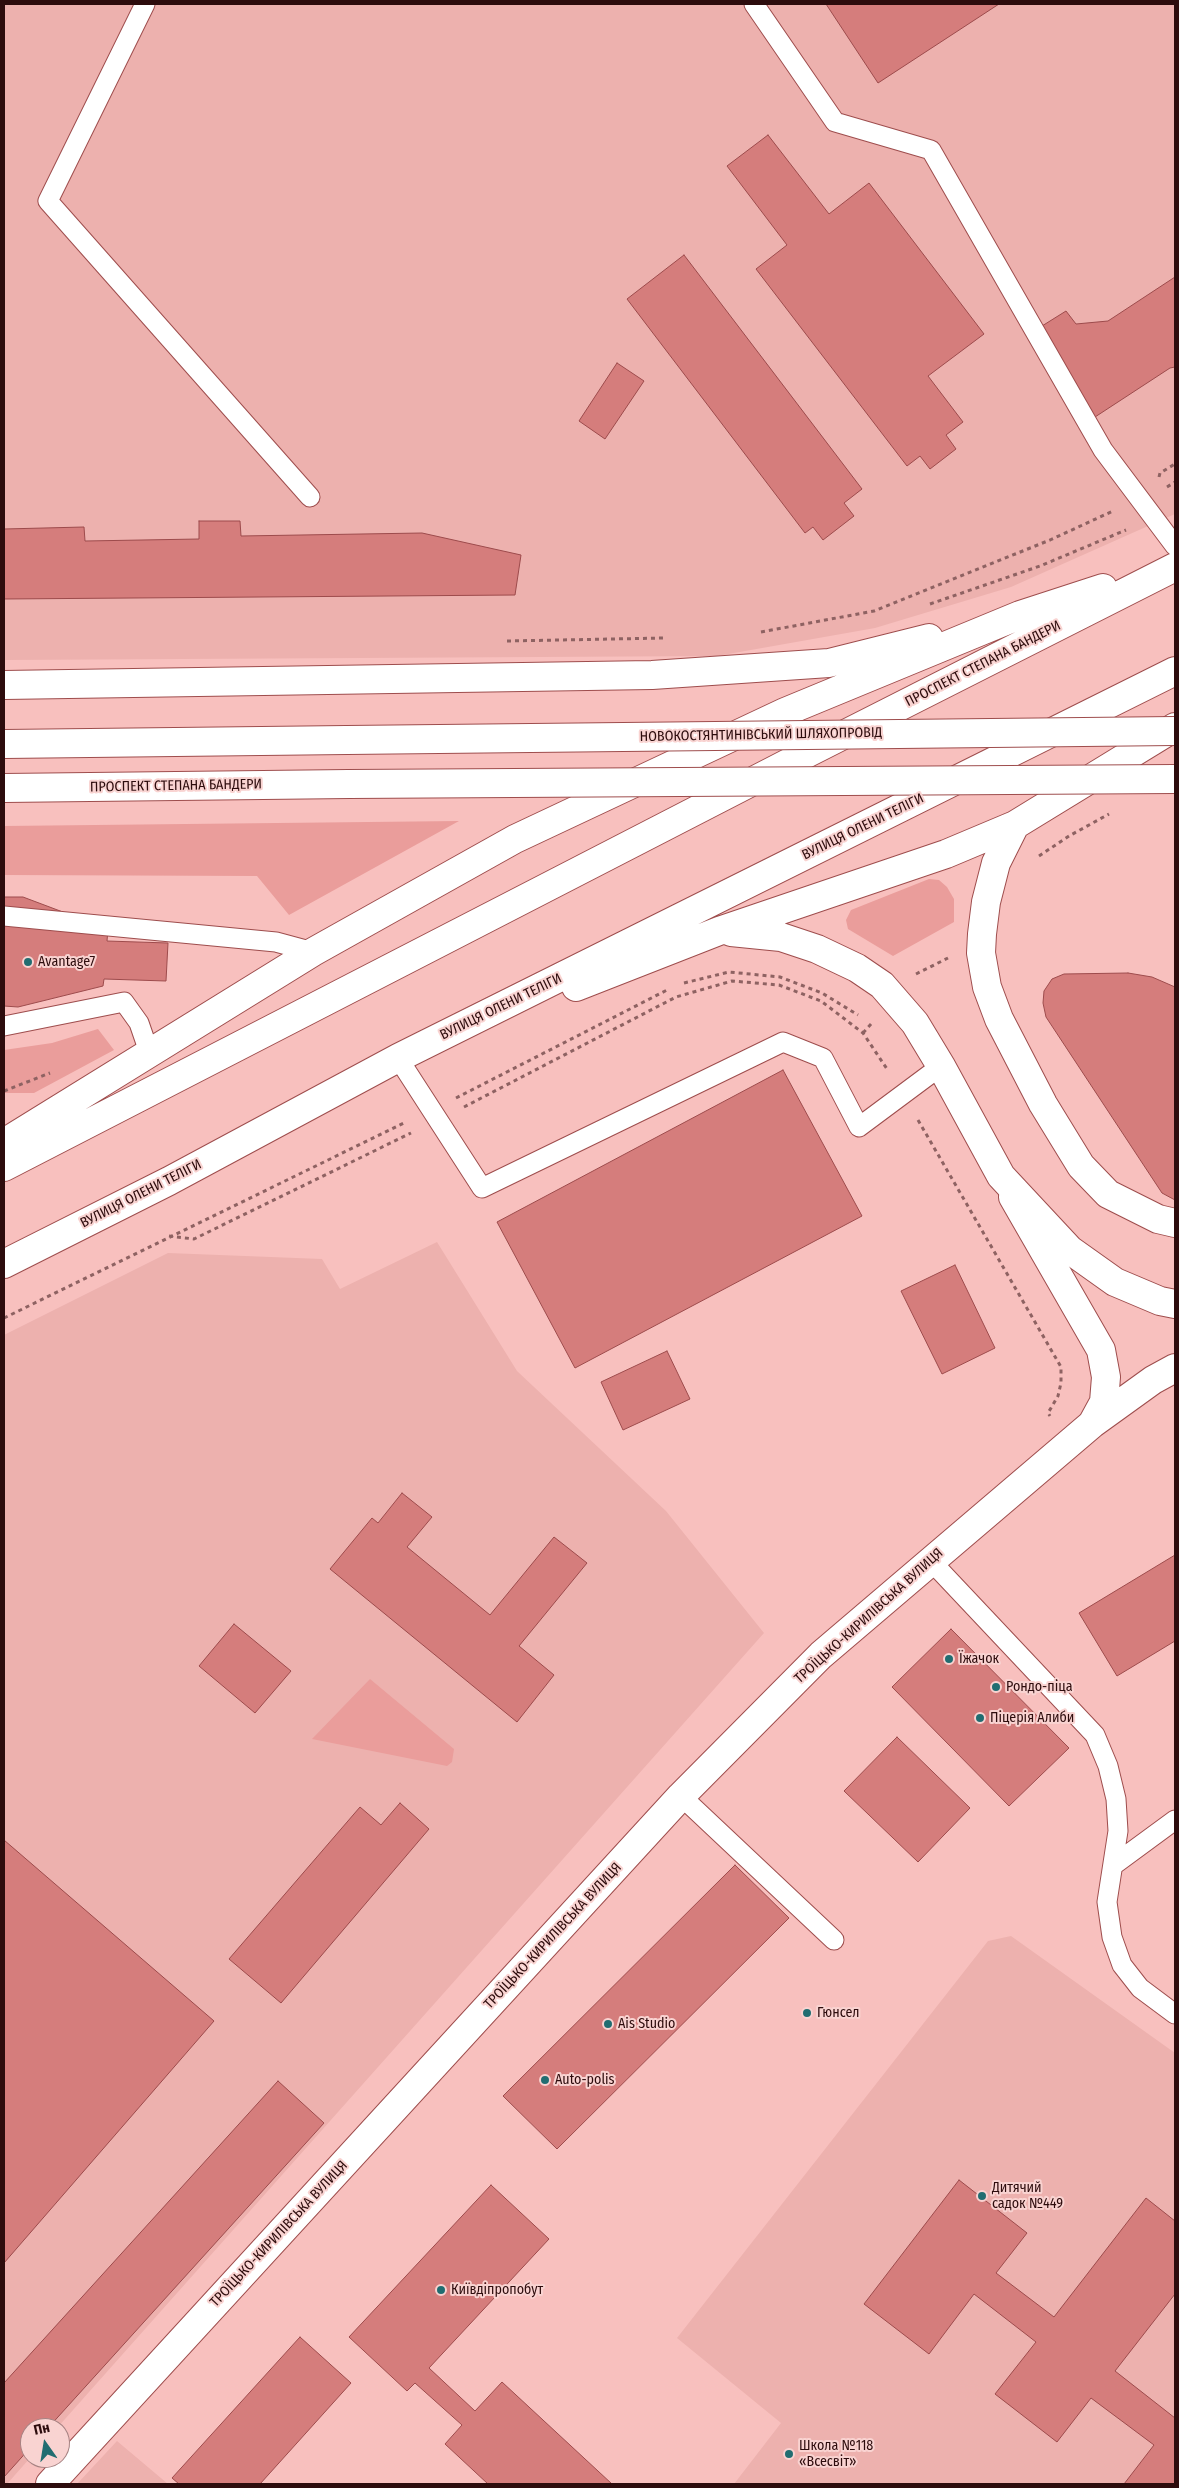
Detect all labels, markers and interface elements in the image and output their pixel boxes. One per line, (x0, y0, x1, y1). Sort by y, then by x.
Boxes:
street label: ПРОСПЕКТ СТЕПАНА БАНДЕРИ (903, 617, 1063, 711)
street label: НОВОКОСТЯНТИНІВСЬКИЙ ШЛЯХОПРОВІД (640, 724, 882, 746)
street label: ПРОСПЕКТ СТЕПАНА БАНДЕРИ (90, 776, 262, 796)
street label: ВУЛИЦЯ ОЛЕНИ ТЕЛІГИ (799, 790, 927, 864)
place label: Avantage7 (38, 954, 95, 970)
marker: Avantage7 (22, 956, 34, 968)
street label: ВУЛИЦЯ ОЛЕНИ ТЕЛІГИ (437, 970, 565, 1044)
street label: ВУЛИЦЯ ОЛЕНИ ТЕЛІГИ (78, 1156, 204, 1232)
street label: ТРОЇЦЬКО-КИРИЛІВСЬКА ВУЛИЦЯ (791, 1545, 947, 1687)
place label: Їжачок (959, 1651, 999, 1667)
marker: Їжачок (943, 1653, 955, 1665)
place label: Рондо-піца (1006, 1679, 1072, 1695)
marker: Рондо-піца (990, 1681, 1002, 1693)
place label: Піцерія Алиби (990, 1710, 1074, 1726)
marker: Піцерія Алиби (974, 1712, 986, 1724)
street label: ТРОЇЦЬКО-КИРИЛІВСЬКА ВУЛИЦЯ (481, 1859, 625, 2013)
place label: Гюнсел (817, 2005, 859, 2021)
marker: Гюнсел (801, 2007, 813, 2019)
place label: Ais Studio (618, 2016, 675, 2032)
marker: Ais Studio (602, 2018, 614, 2030)
place label: Auto-polis (555, 2072, 615, 2088)
marker: Auto-polis (539, 2074, 551, 2086)
street label: ТРОЇЦЬКО-КИРИЛІВСЬКА ВУЛИЦЯ (207, 2157, 351, 2311)
place label: Дитячий садок №449 (992, 2180, 1063, 2212)
marker: Дитячий садок №449 (976, 2190, 988, 2202)
place label: Київдіпропобут (451, 2282, 543, 2298)
marker: Київдіпропобут (435, 2284, 447, 2296)
north arrow (20, 2418, 70, 2468)
text: Пн (32, 2419, 51, 2439)
place label: Школа №118 «Всесвіт» (799, 2438, 873, 2470)
marker: Школа №118 «Всесвіт» (783, 2448, 795, 2460)

